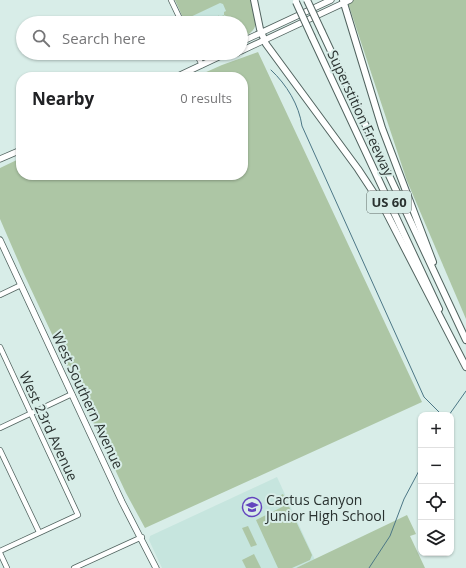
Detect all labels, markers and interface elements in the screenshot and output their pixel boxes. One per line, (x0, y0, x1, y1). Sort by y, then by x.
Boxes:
search box (16, 16, 248, 60)
icon: search (30, 27, 52, 49)
text: Search here (62, 28, 146, 48)
street label: Superstition Freeway (323, 47, 399, 180)
text: Nearby (32, 87, 94, 110)
text: 0 results (180, 89, 232, 107)
road number: US 60 (367, 191, 411, 213)
street label: West Southern Avenue (48, 329, 128, 472)
street label: West 23rd Avenue (15, 368, 83, 484)
map controls (418, 412, 454, 556)
button: + (418, 412, 454, 448)
button: − (418, 448, 454, 484)
button: locate (418, 484, 454, 520)
place label: Cactus Canyon Junior High School (264, 490, 385, 525)
school or university icon: Cactus Canyon Junior High School (241, 496, 263, 518)
button: layers (418, 520, 454, 556)

